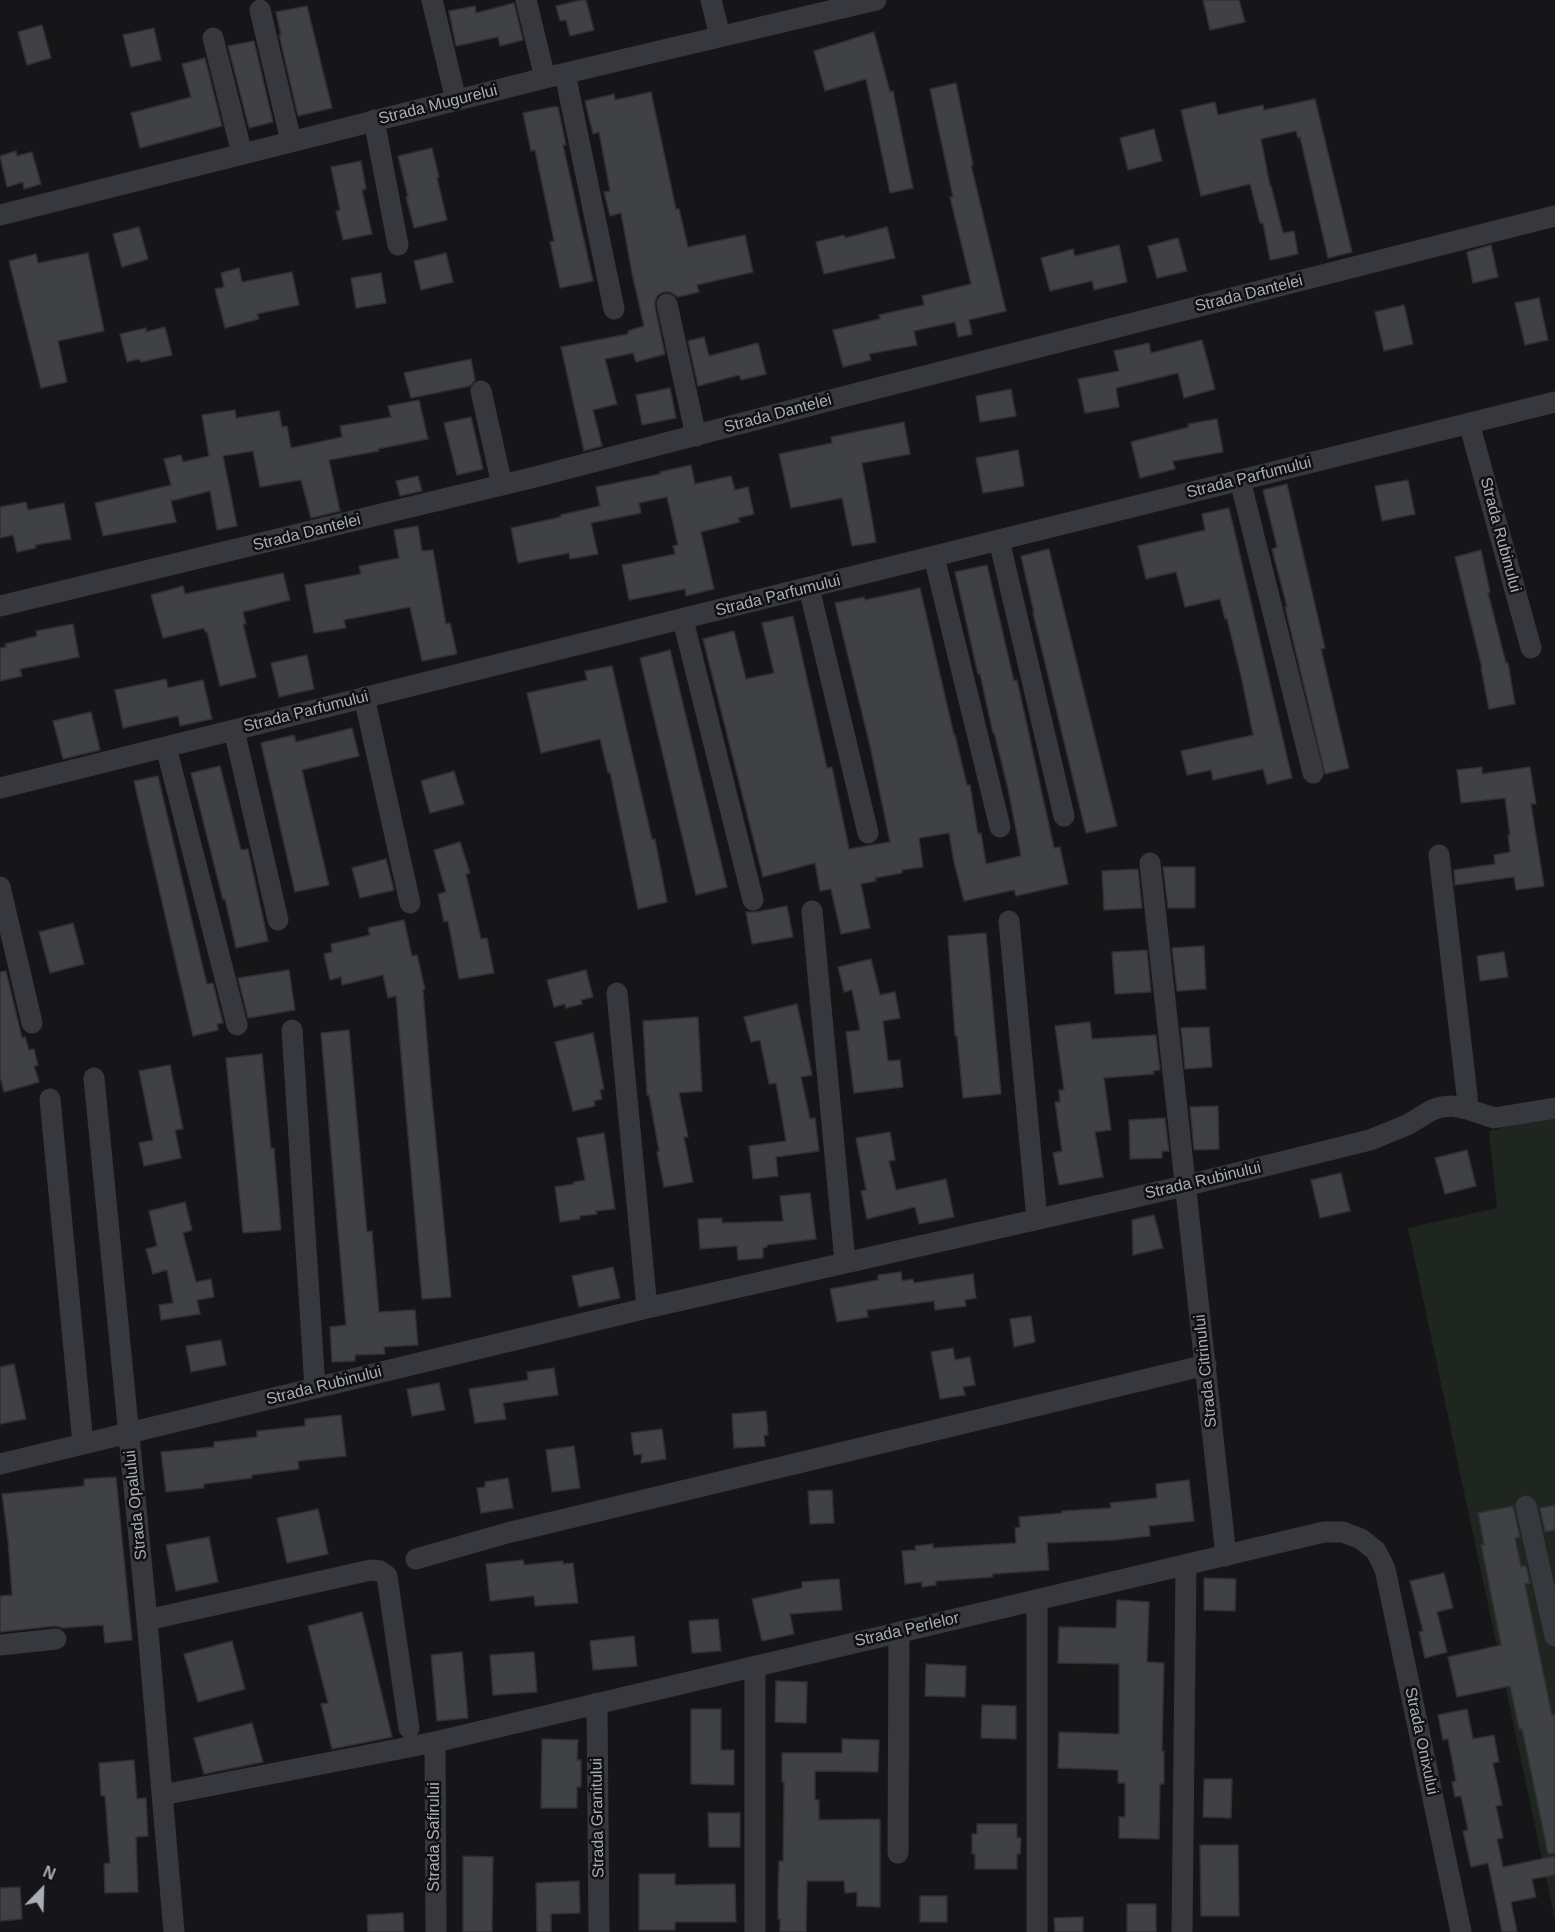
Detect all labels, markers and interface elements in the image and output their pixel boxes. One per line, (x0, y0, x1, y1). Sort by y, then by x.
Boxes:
street label: Strada Mugurelui (377, 81, 499, 129)
street label: Strada Dantelei (1193, 271, 1305, 317)
street label: Strada Dantelei (722, 390, 834, 438)
street label: Strada Parfumului (1185, 453, 1313, 503)
street label: Strada Rubinului (1475, 475, 1525, 595)
street label: Strada Dantelei (251, 510, 363, 556)
street label: Strada Parfumului (714, 571, 842, 621)
street label: Strada Parfumului (242, 687, 370, 737)
street label: Strada Rubinului (1143, 1158, 1263, 1204)
street label: Strada Citrinului (1191, 1313, 1221, 1429)
street label: Strada Rubinului (264, 1362, 384, 1410)
street label: Strada Opalului (121, 1449, 151, 1561)
street label: Strada Perlelor (853, 1609, 961, 1651)
street label: Strada Onixului (1400, 1686, 1442, 1796)
street label: Strada Granitului (587, 1758, 609, 1878)
street label: Strada Safirului (425, 1782, 445, 1892)
north arrow (12, 1860, 72, 1920)
text: N (41, 1863, 58, 1883)

